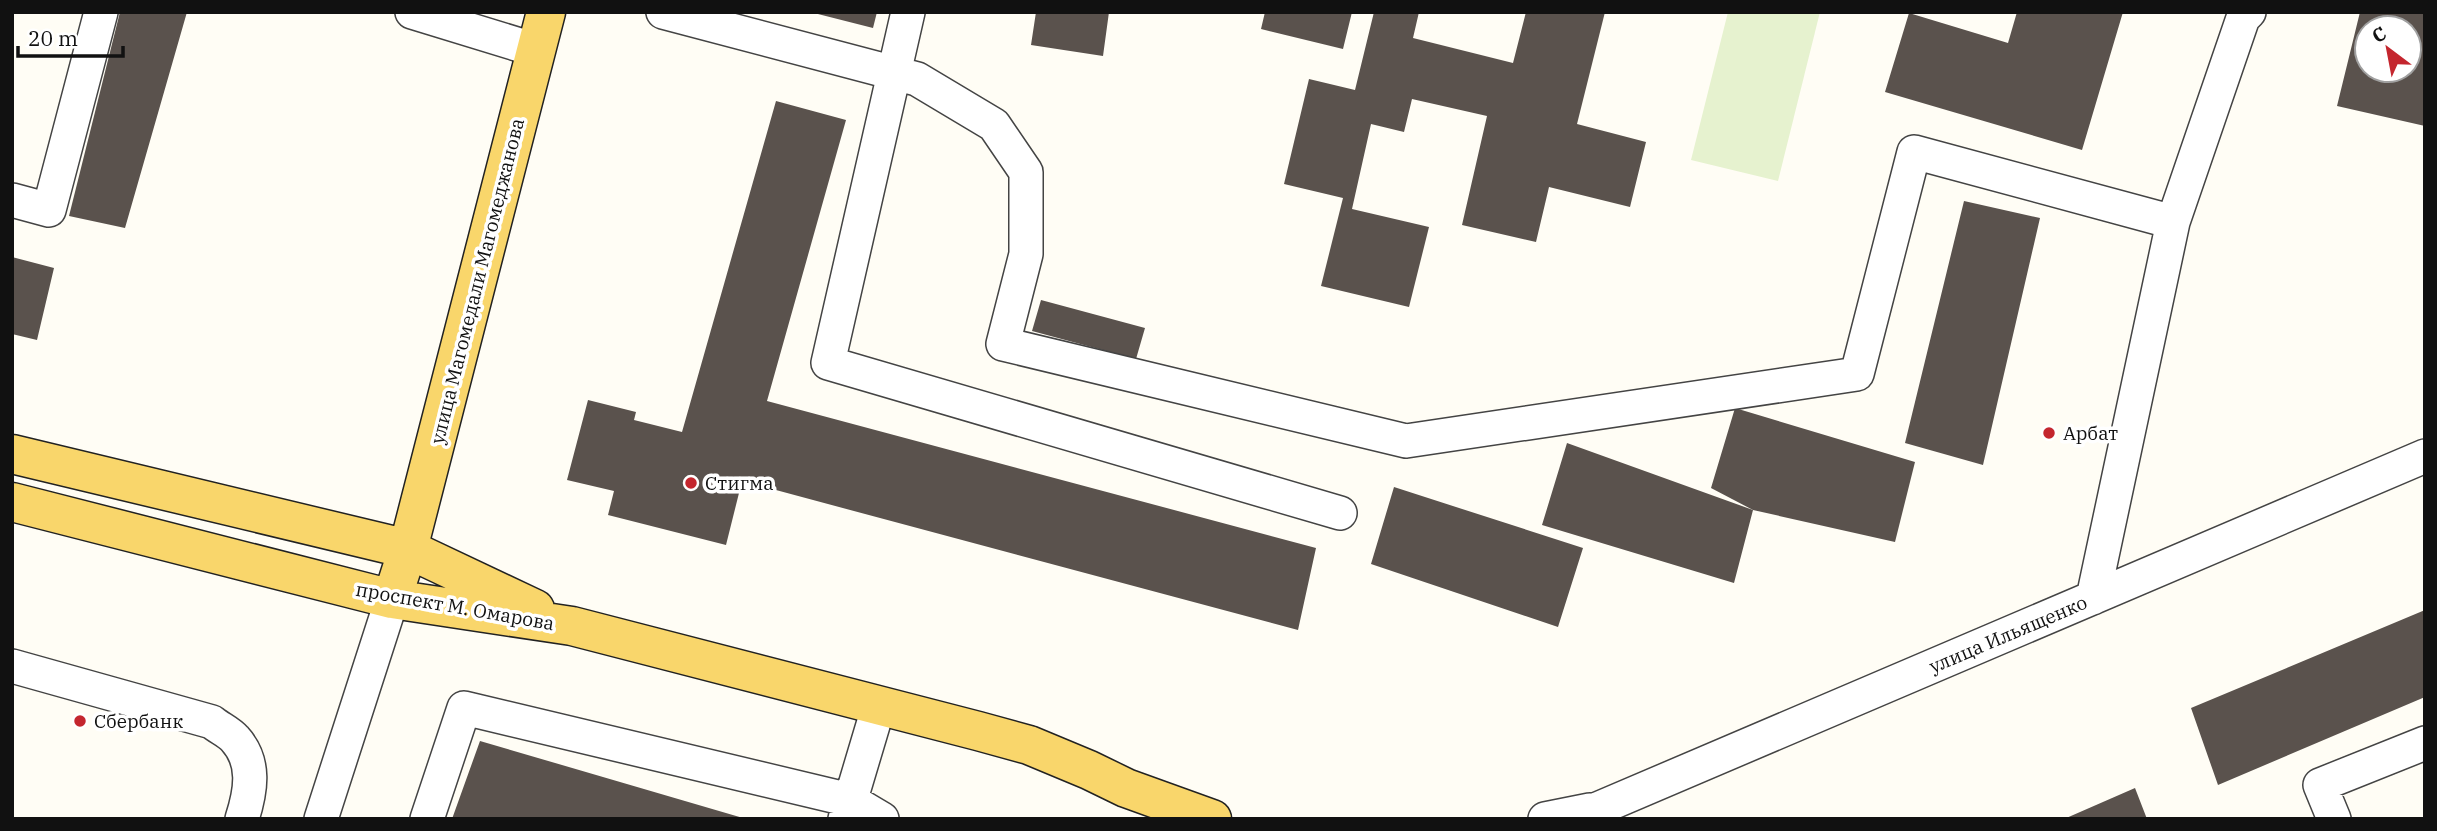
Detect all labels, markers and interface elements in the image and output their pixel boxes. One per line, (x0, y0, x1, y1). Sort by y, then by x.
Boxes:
scale bar (18, 14, 122, 58)
north arrow (2353, 14, 2423, 84)
text: С (2367, 21, 2391, 48)
text: 20 m (28, 24, 78, 52)
street label: улица Магомедали Магомеджанова (425, 115, 529, 447)
place label: Арбат (2063, 421, 2118, 445)
marker: Арбат (2041, 425, 2057, 441)
place label: Стигма (705, 471, 774, 495)
marker: Стигма (683, 475, 699, 491)
street label: проспект М. Омарова (354, 577, 556, 635)
street label: улица Ильященко (1925, 590, 2091, 678)
place label: Сбербанк (94, 709, 183, 733)
marker: Сбербанк (72, 713, 88, 729)

